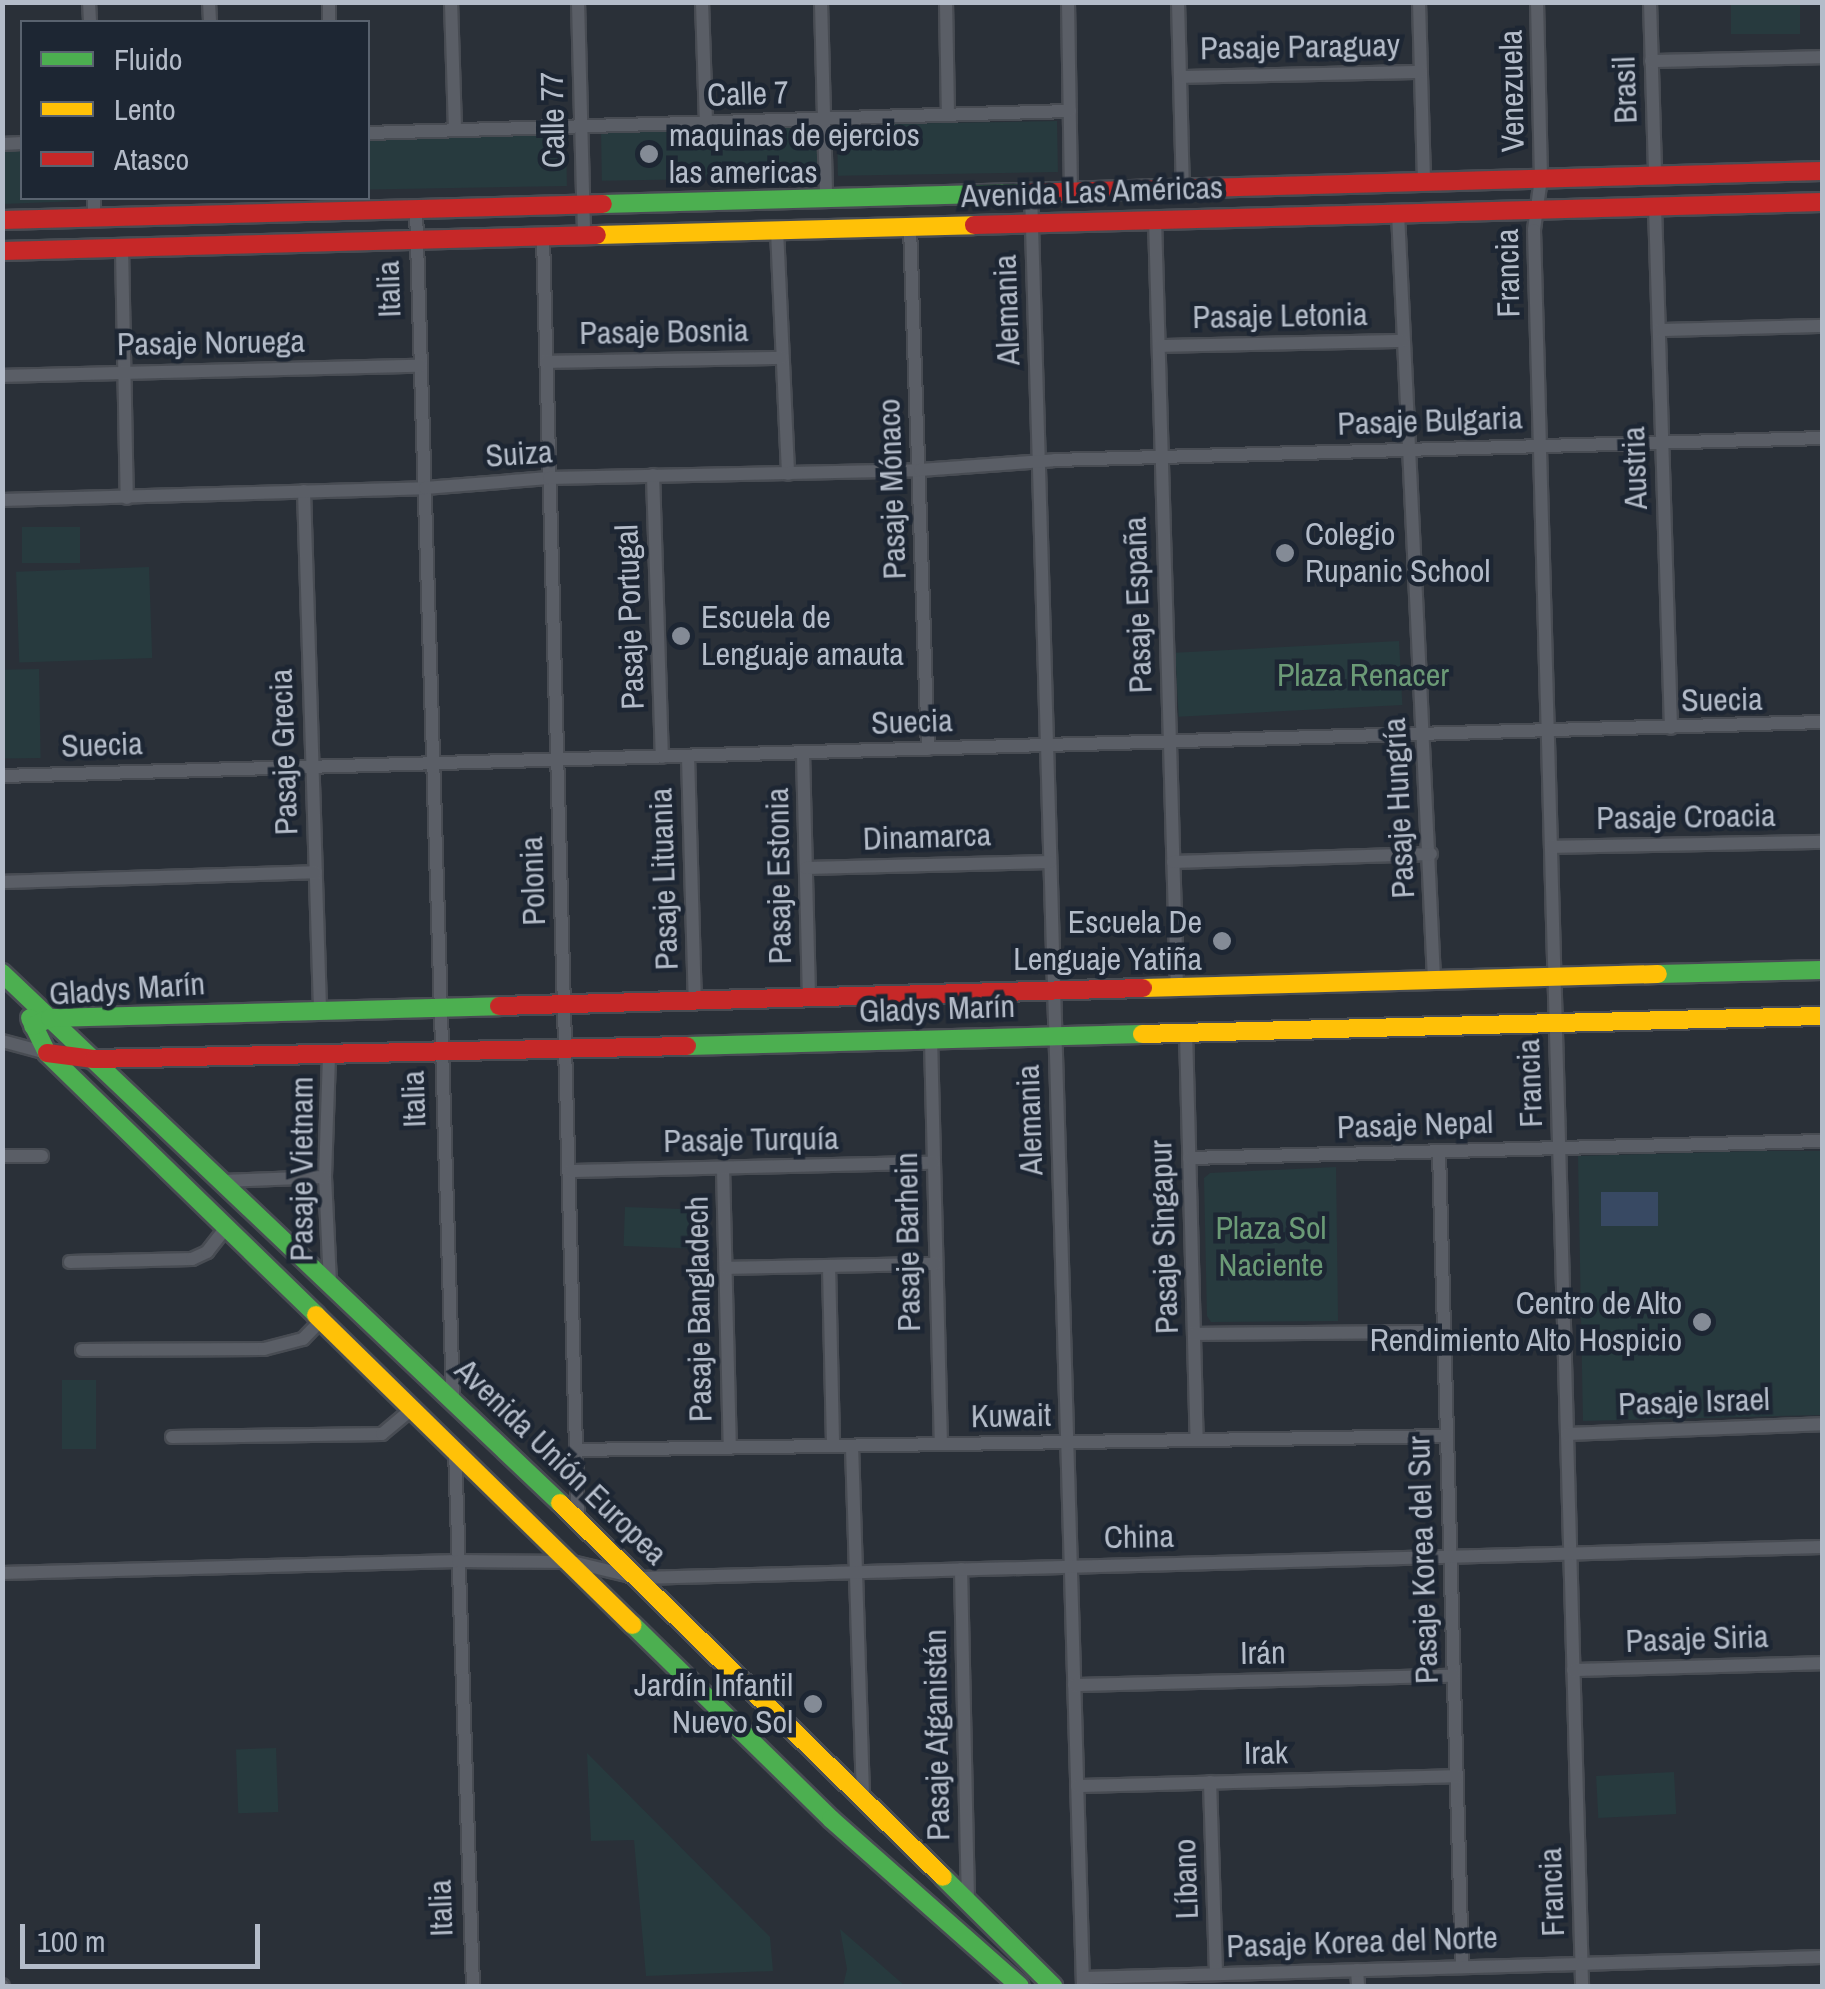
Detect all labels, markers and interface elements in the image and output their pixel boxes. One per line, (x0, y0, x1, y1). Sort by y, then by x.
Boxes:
legend (20, 20, 370, 200)
street label: Pasaje Paraguay (1200, 26, 1400, 68)
street label: Venezuela (1492, 29, 1532, 153)
text: Fluido (114, 39, 182, 79)
street label: Brasil (1605, 56, 1645, 124)
street label: Calle 77 (533, 72, 573, 168)
street label: Calle 7 (707, 73, 789, 115)
text: Lento (114, 89, 176, 129)
place label: maquinas de ejercios las americas (669, 117, 920, 192)
text: Atasco (114, 139, 189, 179)
marker: maquinas de ejercios las americas (638, 143, 660, 165)
street label: Avenida Las Américas (960, 168, 1224, 216)
street label: Francia (1488, 228, 1528, 318)
street label: Alemania (986, 254, 1028, 366)
street label: Italia (369, 260, 409, 318)
street label: Pasaje Letonia (1192, 295, 1368, 337)
street label: Pasaje Bosnia (579, 311, 749, 353)
street label: Pasaje Noruega (117, 322, 305, 364)
street label: Pasaje Mónaco (870, 398, 914, 580)
street label: Pasaje Bulgaria (1337, 399, 1523, 443)
street label: Austria (1614, 426, 1656, 510)
street label: Suiza (484, 433, 554, 475)
street label: Pasaje España (1116, 516, 1160, 694)
place label: Colegio Rupanic School (1305, 516, 1490, 591)
street label: Pasaje Portugal (608, 524, 652, 710)
marker: Colegio Rupanic School (1274, 542, 1296, 564)
place label: Escuela de Lenguaje amauta (701, 599, 904, 674)
marker: Escuela de Lenguaje amauta (670, 625, 692, 647)
park label: Plaza Renacer (1277, 656, 1449, 694)
street label: Pasaje Grecia (262, 668, 306, 836)
street label: Suecia (1681, 680, 1763, 720)
street label: Suecia (871, 701, 953, 743)
street label: Pasaje Hungría (1375, 717, 1423, 899)
street label: Suecia (61, 724, 143, 766)
street label: Pasaje Lituania (642, 787, 686, 971)
street label: Pasaje Estonia (758, 787, 800, 965)
street label: Pasaje Croacia (1596, 796, 1776, 838)
street label: Dinamarca (862, 816, 992, 858)
street label: Polonia (512, 836, 554, 926)
place label: Escuela De Lenguaje Yatiña (1013, 904, 1202, 979)
marker: Escuela De Lenguaje Yatiña (1211, 930, 1233, 952)
street label: Gladys Marín (48, 964, 206, 1014)
street label: Gladys Marín (858, 987, 1016, 1031)
street label: Francia (1509, 1038, 1551, 1128)
street label: Alemania (1009, 1064, 1051, 1176)
street label: Italia (394, 1070, 434, 1128)
street label: Pasaje Vietnam (283, 1077, 321, 1261)
street label: Pasaje Nepal (1336, 1103, 1494, 1147)
street label: Pasaje Turquía (663, 1119, 839, 1161)
street label: Pasaje Singapur (1141, 1139, 1187, 1335)
street label: Pasaje Barhein (887, 1152, 929, 1332)
street label: Pasaje Bangladech (678, 1196, 720, 1422)
park label: Plaza Sol Naciente (1216, 1210, 1326, 1285)
place label: Centro de Alto Rendimiento Alto Hospicio (1368, 1285, 1682, 1360)
marker: Centro de Alto Rendimiento Alto Hospicio (1691, 1311, 1713, 1333)
street label: Avenida Unión Europea (447, 1351, 675, 1573)
street label: Pasaje Israel (1618, 1380, 1770, 1424)
street label: Kuwait (971, 1396, 1051, 1436)
street label: Pasaje Korea del Sur (1399, 1435, 1447, 1685)
street label: China (1104, 1517, 1174, 1557)
street label: Pasaje Siria (1625, 1617, 1769, 1661)
street label: Pasaje Afganistán (916, 1628, 958, 1842)
street label: Irán (1240, 1633, 1286, 1673)
place label: Jardín Infantil Nuevo Sol (634, 1667, 793, 1742)
marker: Jardín Infantil Nuevo Sol (802, 1693, 824, 1715)
street label: Irak (1244, 1733, 1288, 1773)
street label: Líbano (1165, 1838, 1207, 1920)
street label: Francia (1531, 1847, 1573, 1937)
street label: Italia (421, 1879, 461, 1937)
scale bar (25, 1904, 265, 1966)
street label: Pasaje Korea del Norte (1226, 1918, 1498, 1966)
text: 100 m (37, 1921, 105, 1961)

